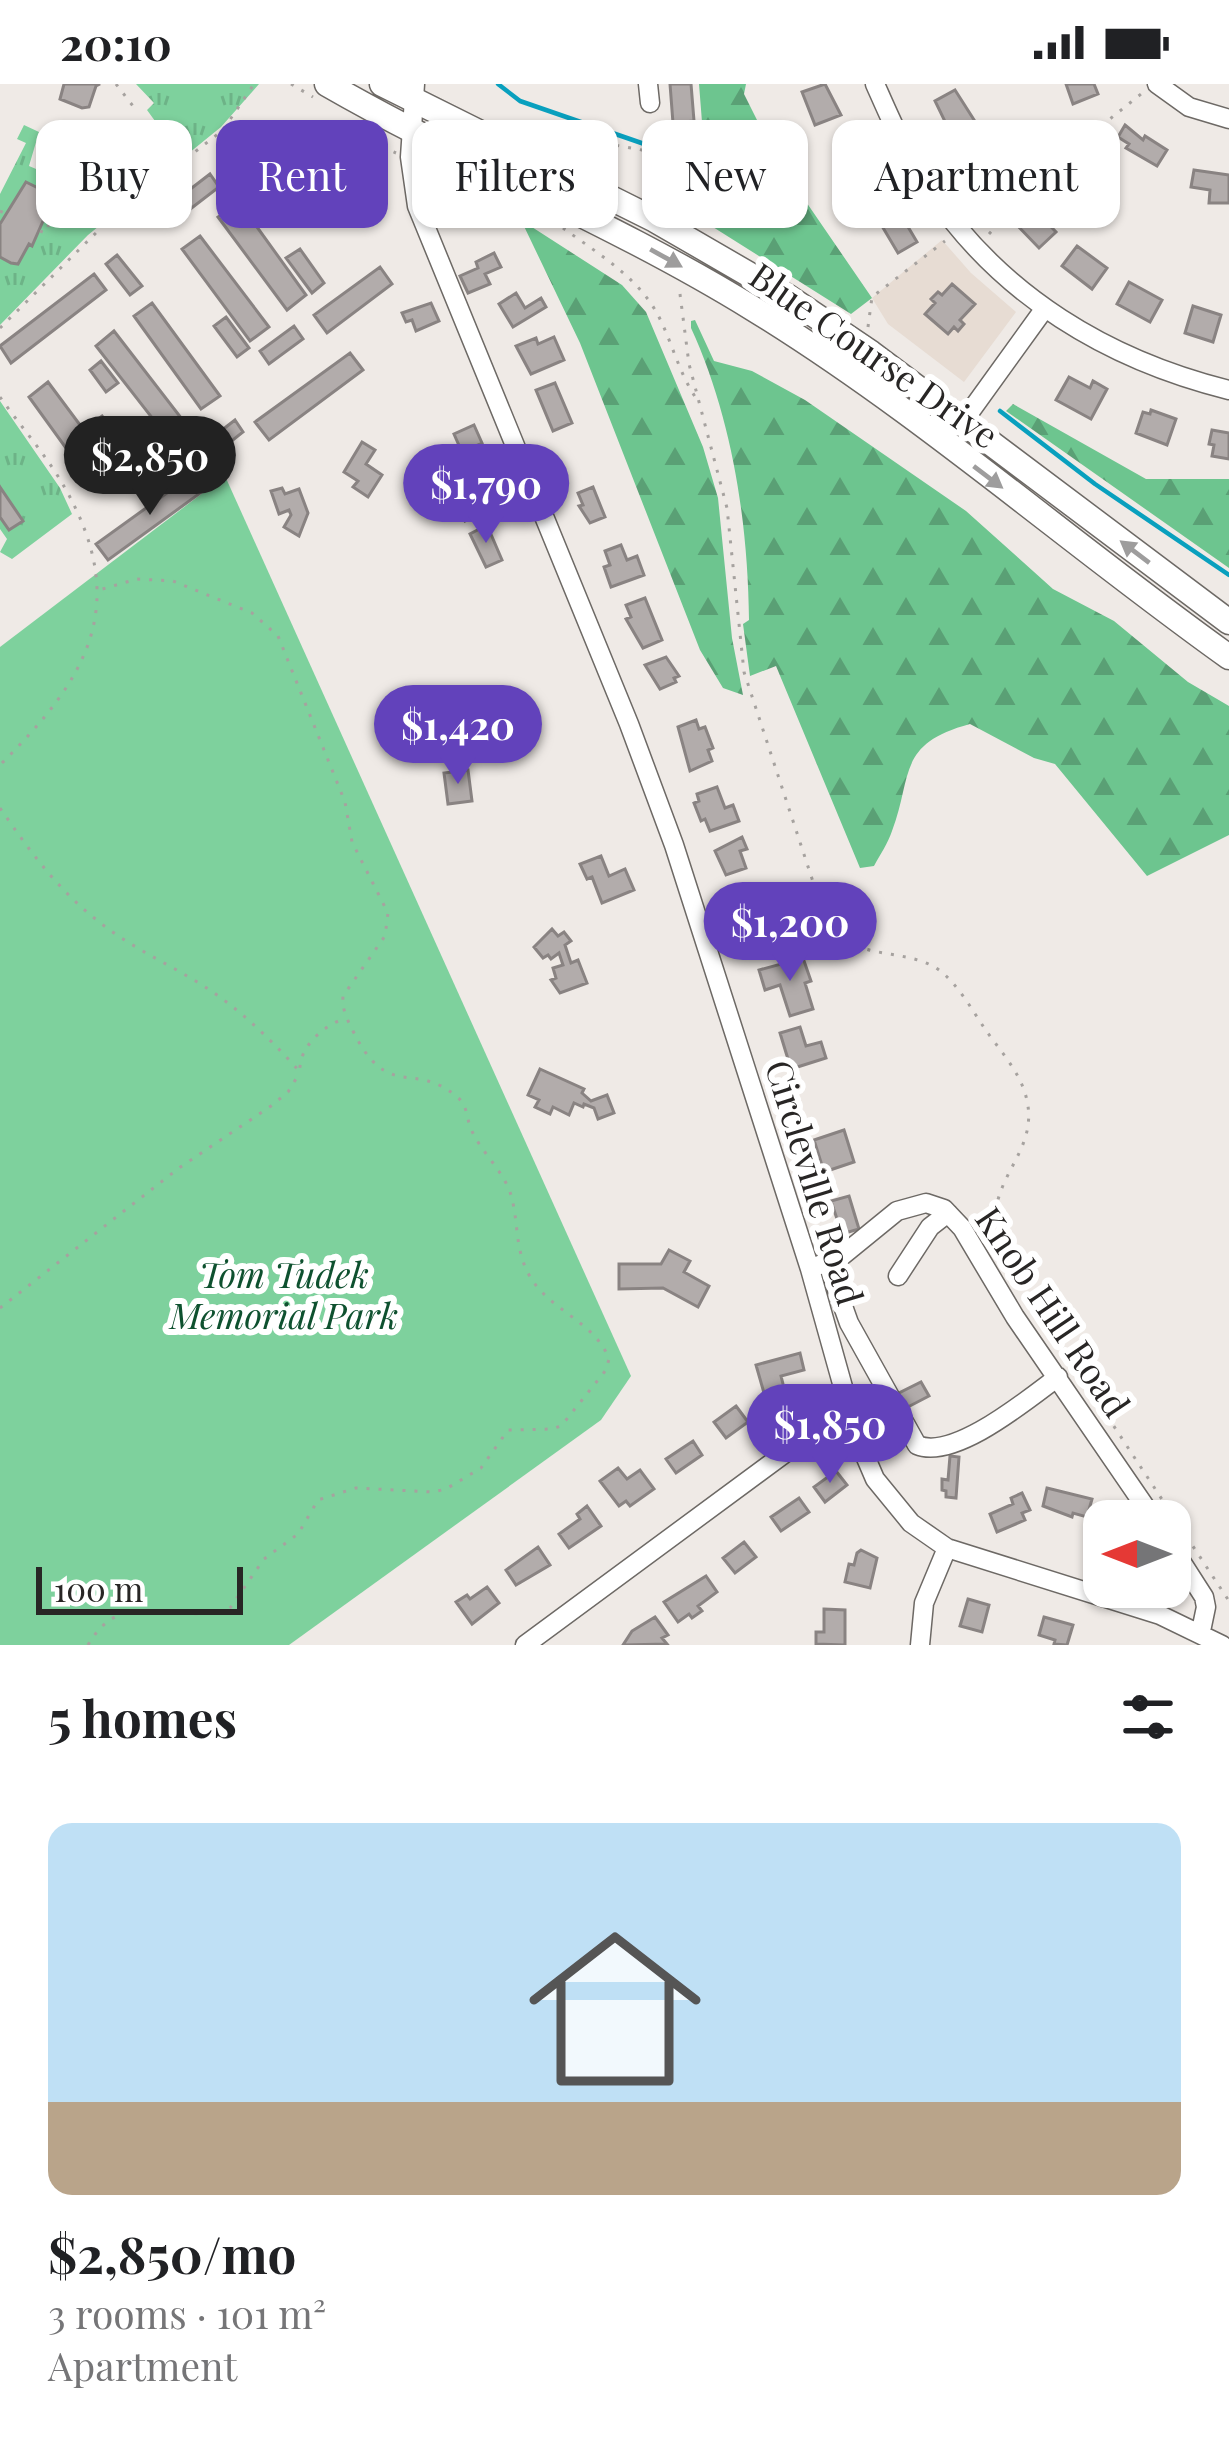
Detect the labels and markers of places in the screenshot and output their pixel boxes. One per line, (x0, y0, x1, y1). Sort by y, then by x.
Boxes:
pin: $2,850 (52, 416, 248, 518)
pin: $1,790 (388, 444, 584, 546)
pin: $1,420 (360, 685, 556, 787)
pin: $1,200 (692, 882, 888, 984)
pin: $1,850 (732, 1384, 928, 1486)

